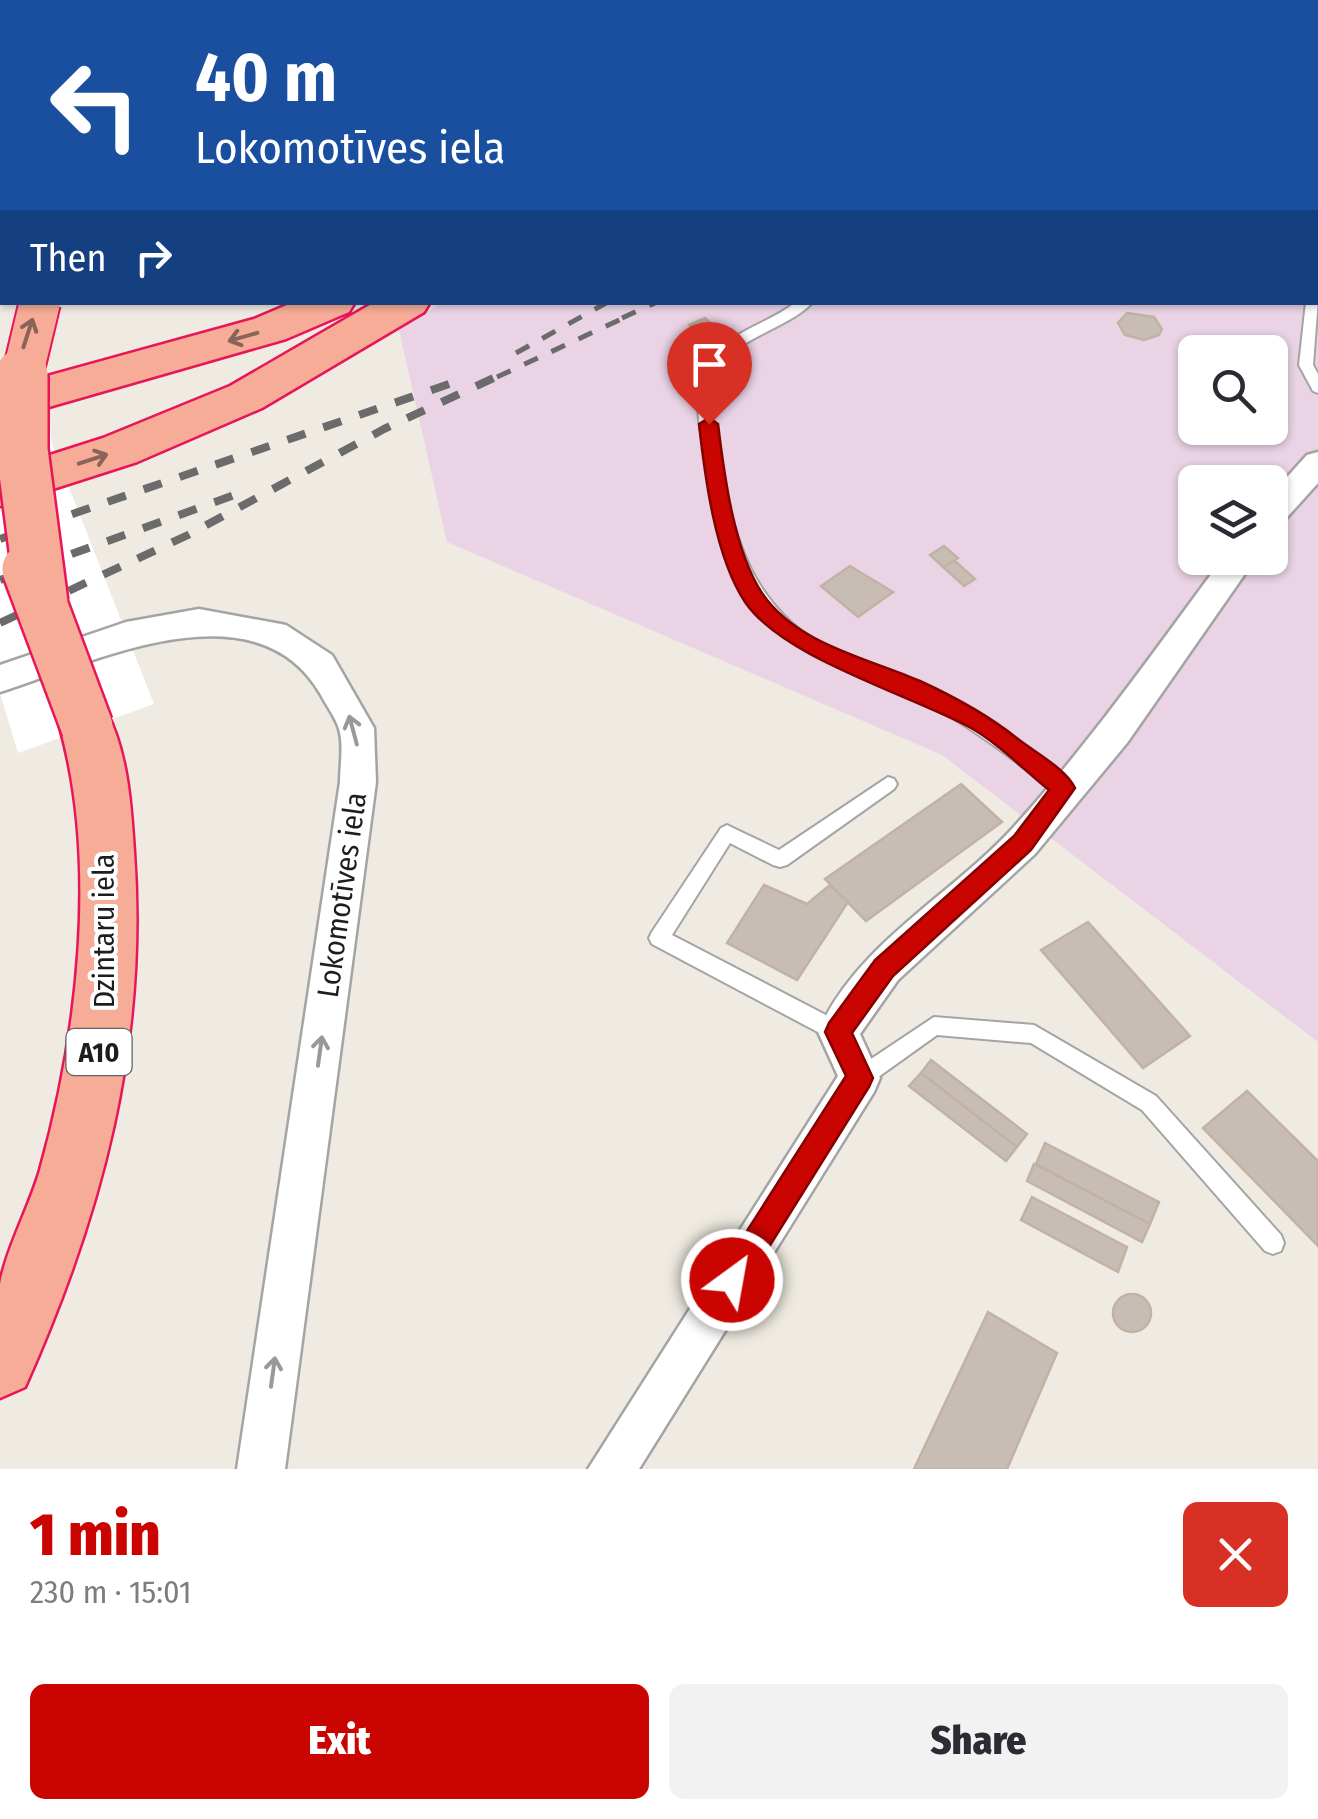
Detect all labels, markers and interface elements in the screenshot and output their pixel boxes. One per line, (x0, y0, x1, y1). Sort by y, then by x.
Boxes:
text: 40 m (195, 36, 337, 120)
icon: left (30, 40, 160, 170)
text: Lokomotīves iela (195, 121, 505, 175)
icon: right (126, 230, 181, 285)
text: Then (30, 235, 106, 281)
one-way arrow (20, 317, 38, 349)
pin (667, 322, 752, 425)
one-way arrow (228, 329, 259, 347)
map controls (1178, 335, 1288, 575)
button: search (1178, 335, 1288, 445)
icon: arrive (682, 337, 737, 392)
one-way arrow (76, 448, 108, 466)
button: layers (1178, 465, 1288, 575)
one-way arrow (343, 714, 362, 746)
street label: Lokomotīves iela (310, 790, 374, 1000)
street label: Dzintaru iela (86, 854, 122, 1008)
road number: A10 (66, 1029, 132, 1075)
one-way arrow (311, 1035, 329, 1067)
position arrow (680, 1228, 784, 1332)
one-way arrow (264, 1357, 282, 1389)
text: 1 min (30, 1499, 161, 1571)
button: close (1183, 1502, 1288, 1607)
text: 230 m · 15:01 (30, 1573, 191, 1611)
button: Exit (30, 1684, 649, 1799)
button: Share (669, 1684, 1288, 1799)

